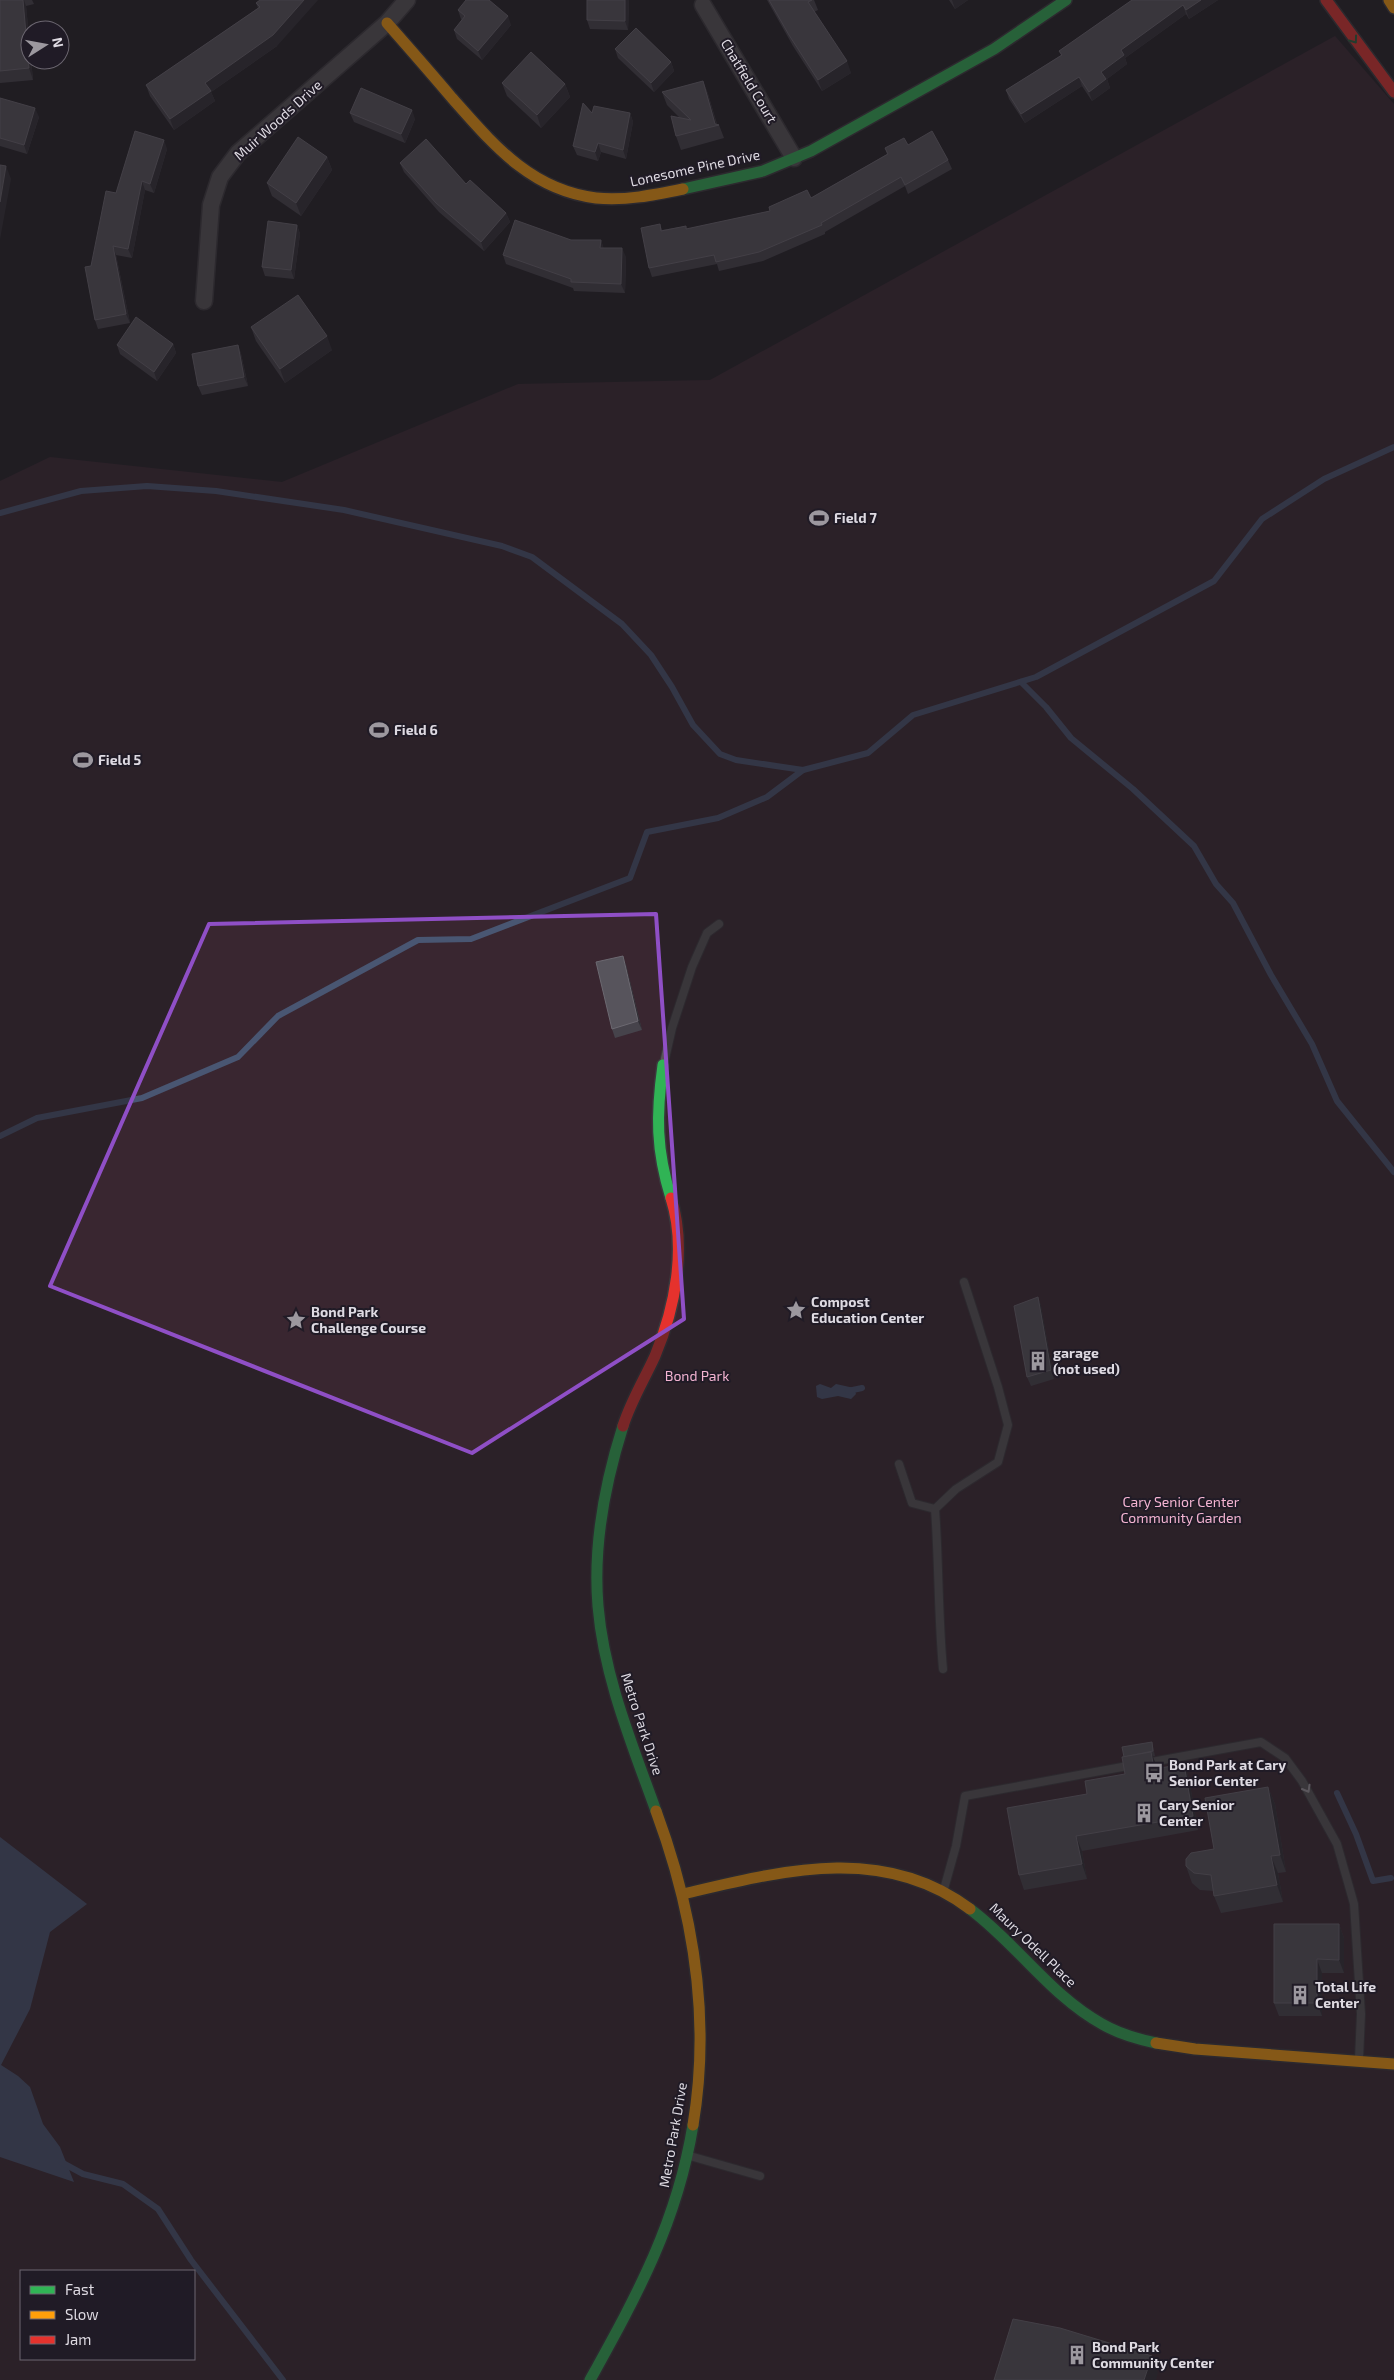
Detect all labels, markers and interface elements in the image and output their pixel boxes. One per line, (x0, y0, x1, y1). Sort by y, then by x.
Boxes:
north arrow (20, 20, 70, 70)
one-way arrow (1348, 34, 1357, 44)
text: N (49, 36, 68, 49)
street label: Chatfield Court (718, 36, 781, 126)
street label: Muir Woods Drive (230, 76, 325, 164)
street label: Lonesome Pine Drive (628, 145, 761, 190)
sports icon: Field 7 (808, 507, 830, 529)
place label: Field 7 (834, 509, 878, 526)
sports icon: Field 6 (368, 719, 390, 741)
place label: Field 6 (394, 721, 438, 738)
sports icon: Field 5 (72, 749, 94, 771)
place label: Field 5 (98, 751, 142, 768)
place label: Compost Education Center (811, 1293, 924, 1326)
place icon: Compost Education Center (785, 1299, 807, 1321)
place label: Bond Park Challenge Course (311, 1303, 426, 1336)
place icon: Bond Park Challenge Course (285, 1309, 307, 1331)
place label: garage (not used) (1053, 1344, 1120, 1377)
building icon: garage (not used) (1027, 1350, 1049, 1372)
park label: Bond Park (665, 1367, 729, 1384)
park label: Cary Senior Center Community Garden (1120, 1493, 1242, 1526)
street label: Metro Park Drive (618, 1671, 667, 1777)
place label: Bond Park at Cary Senior Center (1169, 1756, 1286, 1789)
bus stop icon: Bond Park at Cary Senior Center (1143, 1762, 1165, 1784)
one-way arrow (1300, 1783, 1310, 1792)
place label: Cary Senior Center (1159, 1796, 1234, 1829)
building icon: Cary Senior Center (1133, 1802, 1155, 1824)
street label: Maury Odell Place (986, 1899, 1080, 1990)
place label: Total Life Center (1315, 1978, 1376, 2011)
building icon: Total Life Center (1289, 1984, 1311, 2006)
street label: Metro Park Drive (655, 2081, 690, 2189)
legend (20, 2270, 195, 2360)
text: Fast (65, 2280, 95, 2298)
text: Slow (65, 2305, 99, 2323)
text: Jam (65, 2330, 91, 2348)
place label: Bond Park Community Center (1092, 2338, 1214, 2371)
building icon: Bond Park Community Center (1066, 2344, 1088, 2366)

